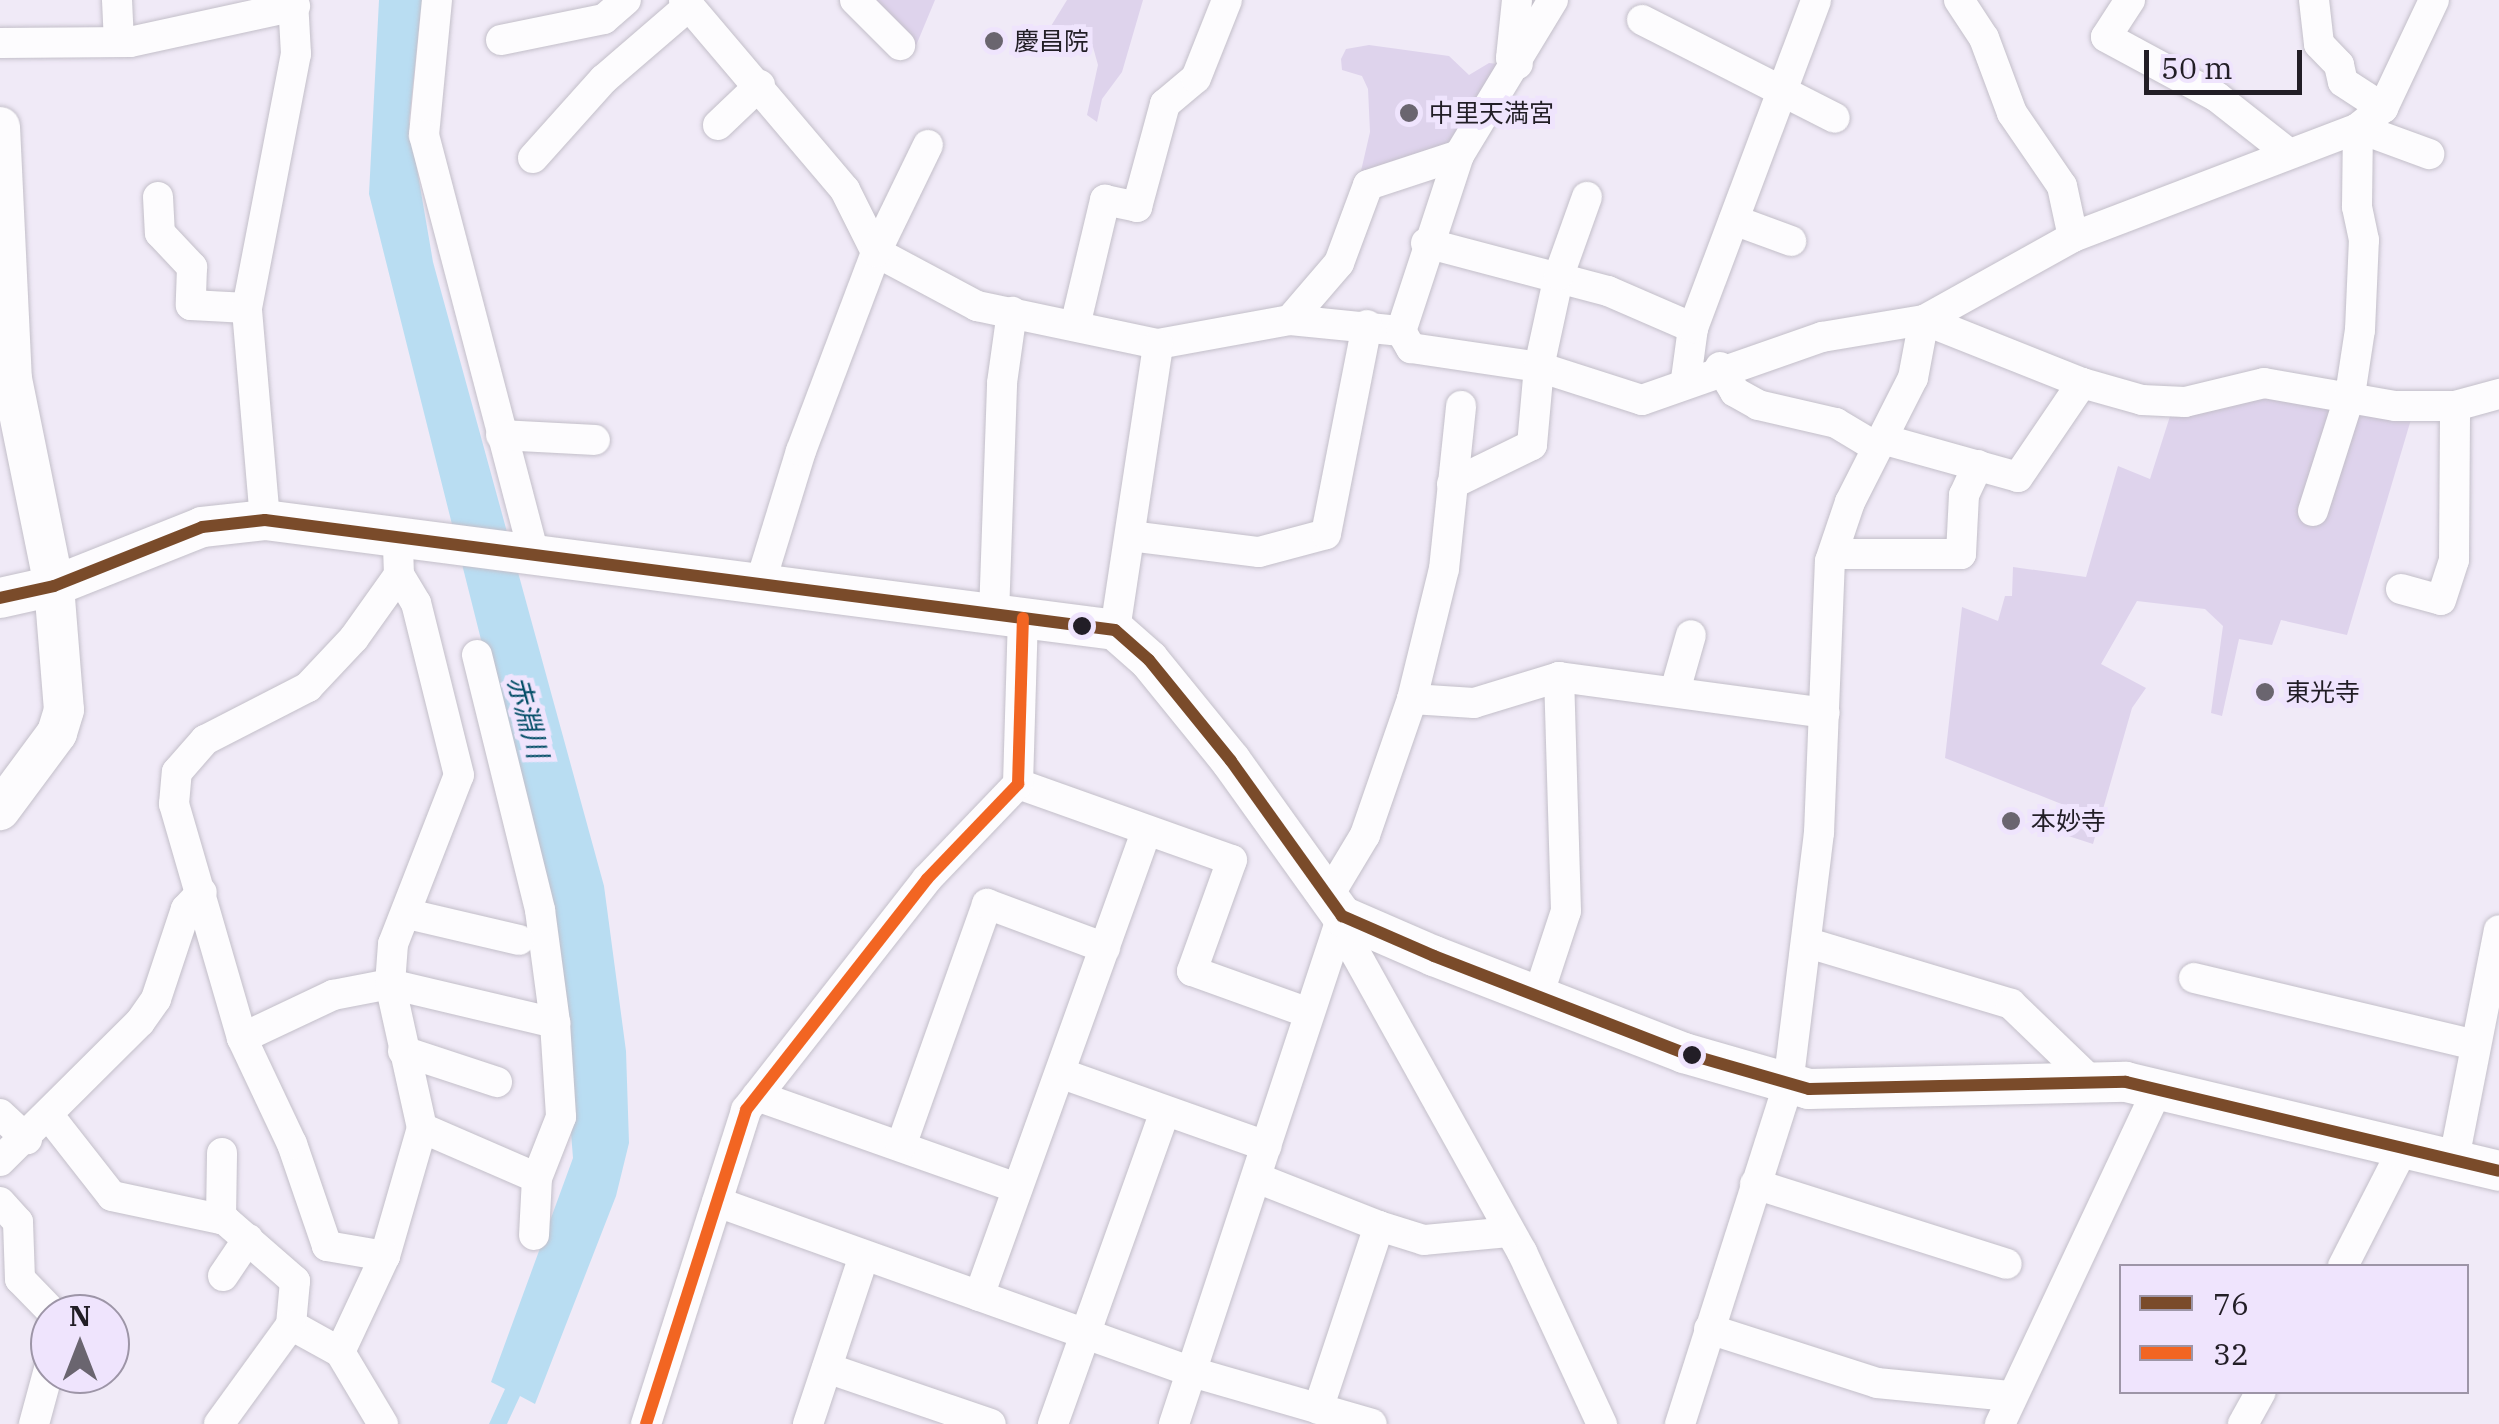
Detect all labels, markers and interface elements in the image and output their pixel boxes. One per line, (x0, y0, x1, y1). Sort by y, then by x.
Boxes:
place label: 慶昌院 (1014, 26, 1089, 56)
marker: 慶昌院 (983, 30, 1005, 52)
scale bar (2149, 30, 2306, 92)
text: 50 m (2161, 48, 2233, 87)
place label: 中里天満宮 (1429, 98, 1554, 128)
marker: 中里天満宮 (1398, 102, 1420, 124)
unlabelled marker (1072, 616, 1092, 636)
water label: 赤淵川 (501, 672, 555, 762)
place label: 東光寺 (2285, 677, 2360, 707)
marker: 東光寺 (2254, 681, 2276, 703)
place label: 本妙寺 (2031, 806, 2106, 836)
marker: 本妙寺 (2000, 810, 2022, 832)
unlabelled marker (1682, 1045, 1702, 1065)
legend (2119, 1264, 2469, 1394)
text: 76 (2213, 1284, 2249, 1323)
north arrow (30, 1294, 130, 1394)
text: N (69, 1297, 91, 1334)
text: 32 (2213, 1334, 2249, 1373)

